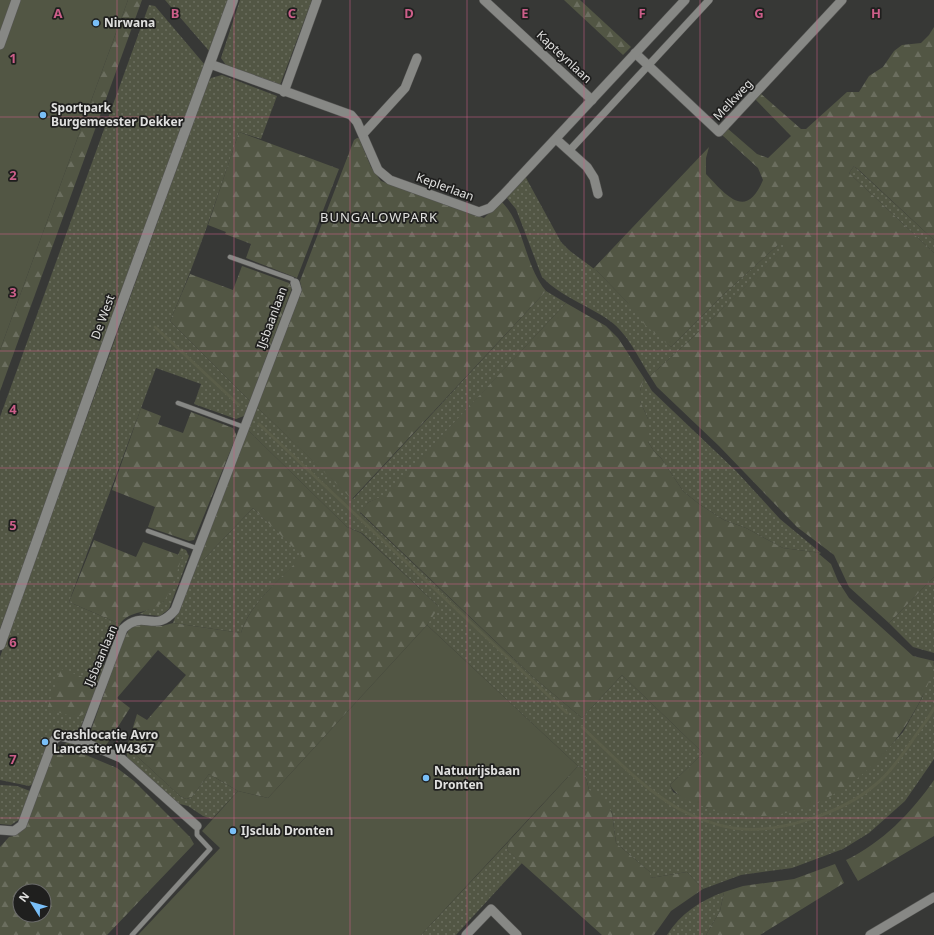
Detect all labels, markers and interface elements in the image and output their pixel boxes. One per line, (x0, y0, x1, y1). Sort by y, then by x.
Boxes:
text: A (54, 4, 63, 22)
text: B (171, 4, 179, 22)
text: C (288, 4, 296, 22)
text: D (404, 4, 414, 22)
text: E (521, 4, 529, 22)
text: F (638, 4, 646, 22)
text: G (754, 4, 764, 22)
text: H (871, 4, 881, 22)
place label: Nirwana (104, 14, 155, 31)
marker: Nirwana (91, 18, 101, 28)
street label: Kapteynlaan (533, 27, 596, 87)
text: 1 (9, 49, 17, 67)
street label: Melkweg (709, 75, 756, 124)
place label: Sportpark Burgemeester Dekker (51, 99, 184, 130)
marker: Sportpark Burgemeester Dekker (38, 110, 48, 120)
text: 2 (9, 166, 17, 184)
street label: Keplerlaan (414, 168, 476, 205)
district label: BUNGALOWPARK (320, 208, 438, 226)
text: 3 (9, 283, 17, 301)
street label: IJsbaanlaan (252, 284, 291, 351)
street label: De West (87, 291, 119, 342)
text: 4 (9, 400, 17, 418)
text: 5 (9, 516, 17, 534)
street label: IJsbaanlaan (80, 622, 121, 689)
text: 6 (9, 633, 17, 651)
place label: Crashlocatie Avro Lancaster W4367 (53, 726, 158, 757)
marker: Crashlocatie Avro Lancaster W4367 (40, 737, 50, 747)
text: 7 (9, 750, 17, 768)
place label: Natuurijsbaan Dronten (434, 762, 520, 793)
marker: Natuurijsbaan Dronten (421, 773, 431, 783)
place label: IJsclub Dronten (241, 822, 333, 839)
marker: IJsclub Dronten (228, 826, 238, 836)
north arrow (12, 883, 52, 923)
text: N (15, 889, 32, 905)

